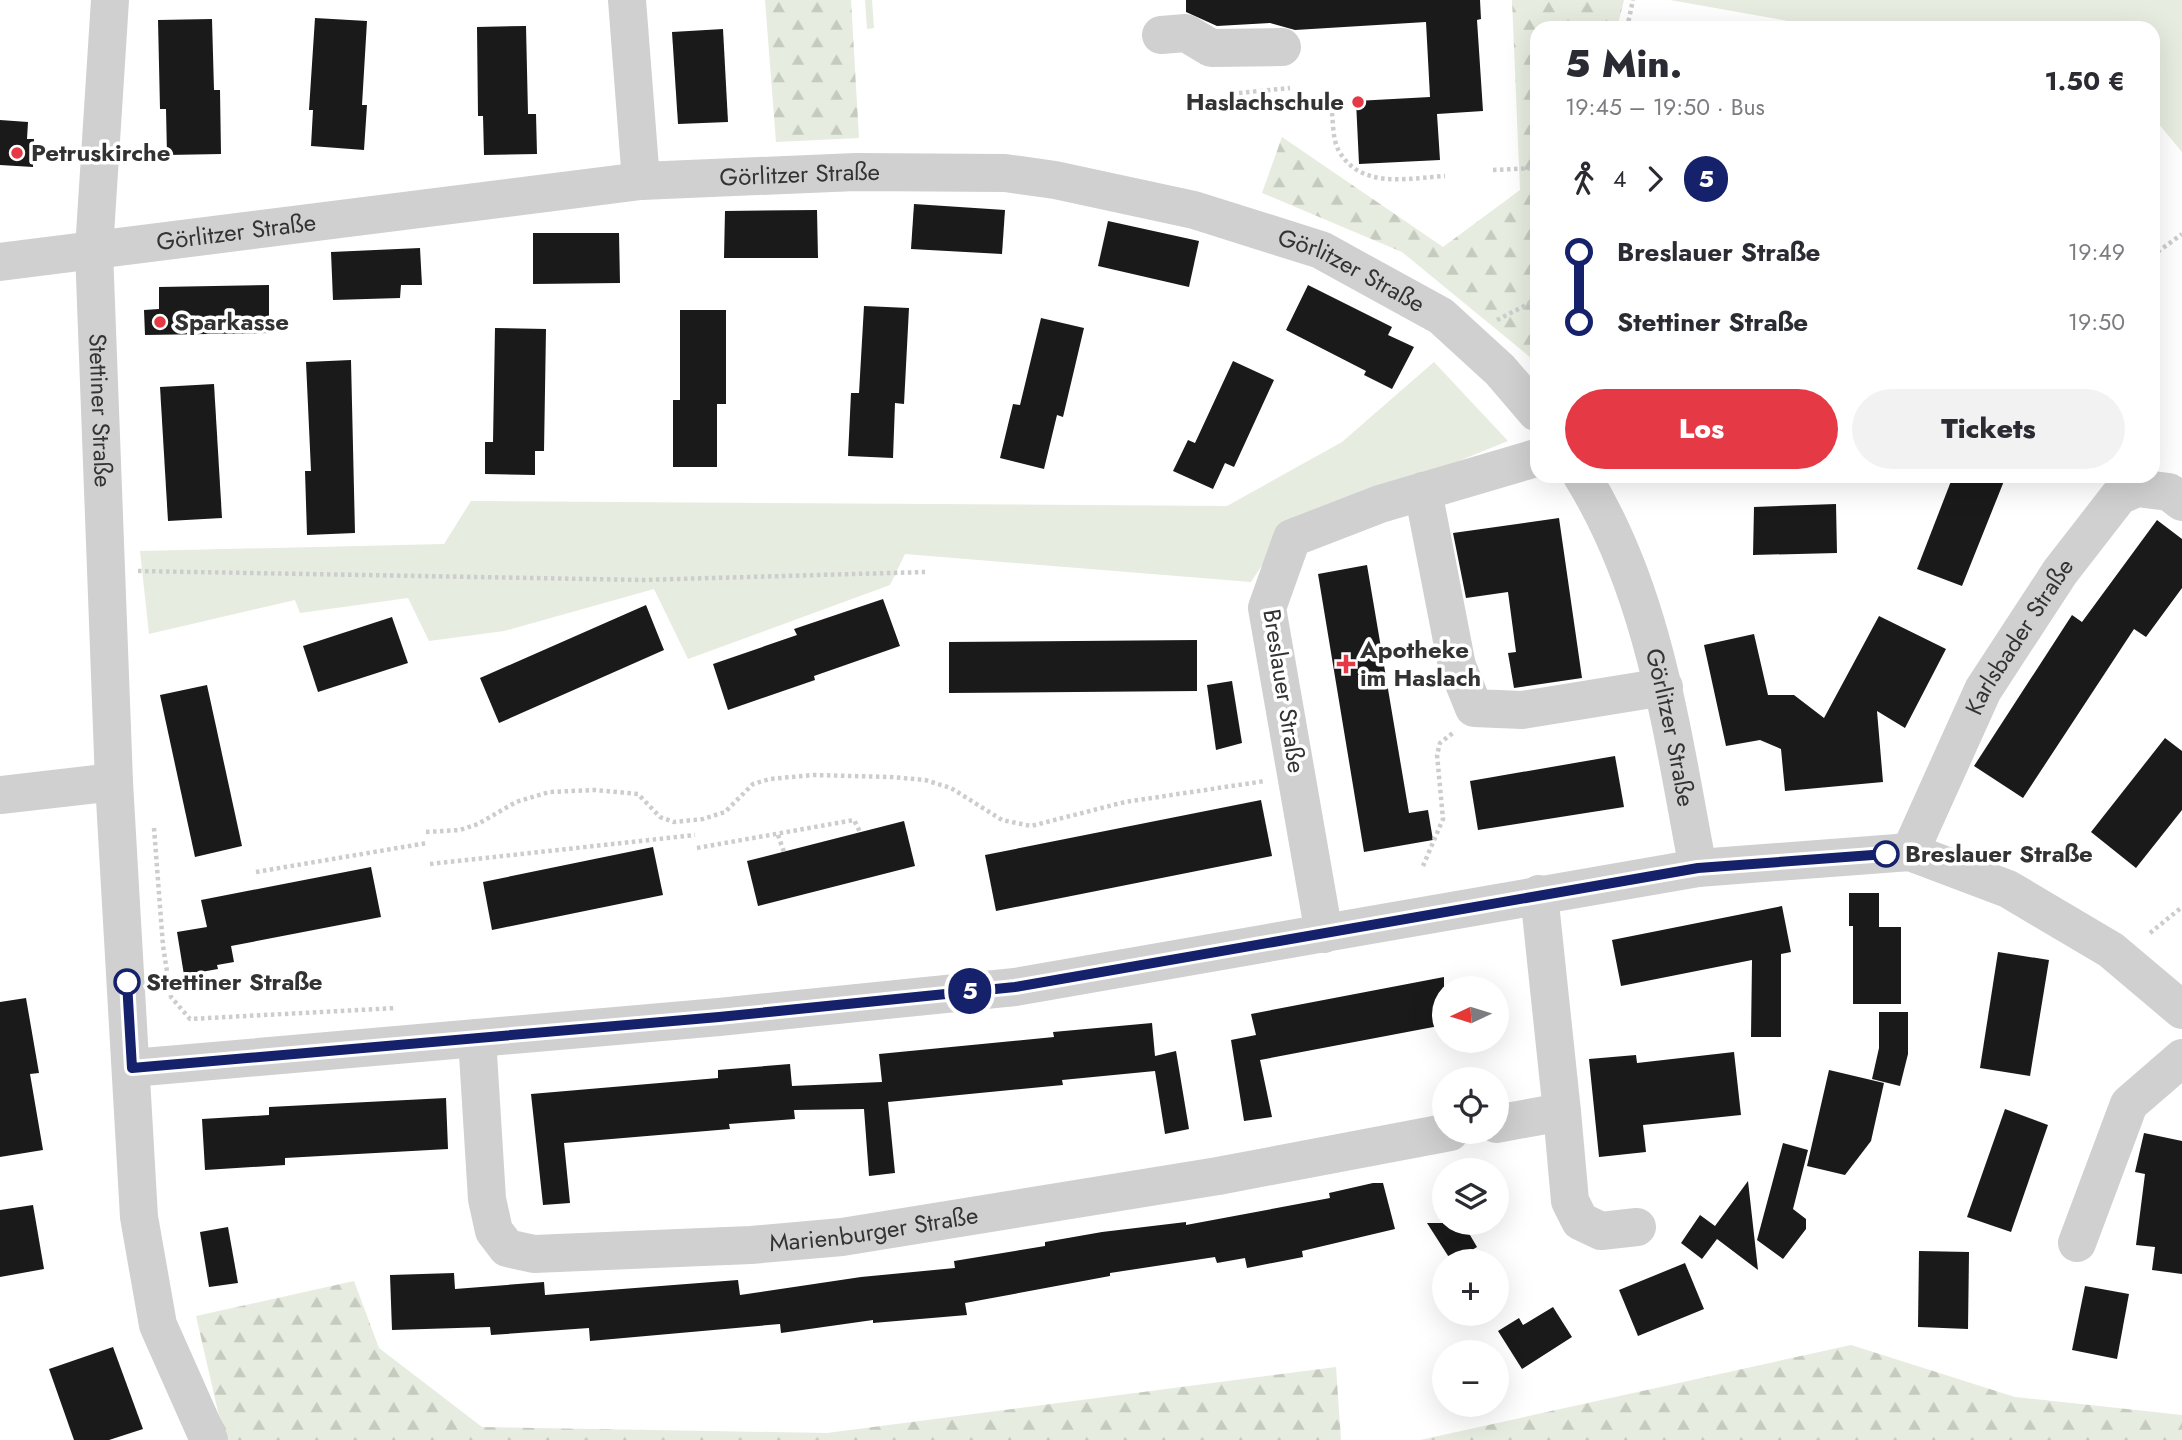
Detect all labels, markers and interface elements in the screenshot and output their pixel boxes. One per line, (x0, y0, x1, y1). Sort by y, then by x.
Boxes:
text: 5 Min. (1565, 36, 1682, 91)
text: 1.50 € (2045, 62, 2125, 100)
place label: Haslachschule (1186, 84, 1344, 119)
text: 19:45 – 19:50 · Bus (1565, 90, 1765, 124)
marker: Haslachschule (1350, 94, 1366, 110)
place label: Petruskirche (31, 135, 170, 170)
marker: Petruskirche (9, 145, 25, 161)
street label: Görlitzer Straße (719, 154, 880, 195)
icon: walk (1565, 160, 1603, 198)
icon: forward (1636, 160, 1674, 198)
text: 5 (1698, 161, 1714, 196)
text: 4 (1613, 162, 1626, 196)
street label: Görlitzer Straße (154, 204, 318, 259)
street label: Görlitzer Straße (1273, 219, 1431, 321)
text: Breslauer Straße (1617, 233, 1820, 271)
text: 19:49 (2068, 235, 2125, 269)
text: Stettiner Straße (1617, 303, 1808, 341)
place label: Sparkasse (174, 304, 289, 339)
text: 19:50 (2068, 305, 2125, 339)
marker: Sparkasse (152, 314, 168, 330)
street label: Stettiner Straße (80, 333, 121, 488)
button: Los (1565, 389, 1838, 469)
button: Tickets (1852, 389, 2125, 469)
street label: Karlsbader Straße (1956, 550, 2082, 720)
street label: Breslauer Straße (1254, 607, 1315, 775)
place label: Apotheke im Haslach (1359, 632, 1481, 695)
street label: Görlitzer Straße (1637, 644, 1704, 809)
marker: Apotheke im Haslach (1338, 656, 1354, 672)
place label: Breslauer Straße (1905, 836, 2093, 871)
marker: Breslauer Straße (1873, 841, 1899, 867)
place label: Stettiner Straße (146, 964, 323, 999)
line badge: 5 (947, 968, 993, 1014)
marker: Stettiner Straße (114, 969, 140, 995)
text: 5 (962, 973, 978, 1008)
north arrow (1432, 976, 1508, 1054)
map controls (1432, 976, 1509, 1417)
button: locate (1432, 1067, 1509, 1144)
button: layers (1432, 1158, 1509, 1235)
street label: Marienburger Straße (768, 1197, 981, 1260)
button: + (1432, 1249, 1509, 1326)
button: − (1432, 1340, 1509, 1417)

